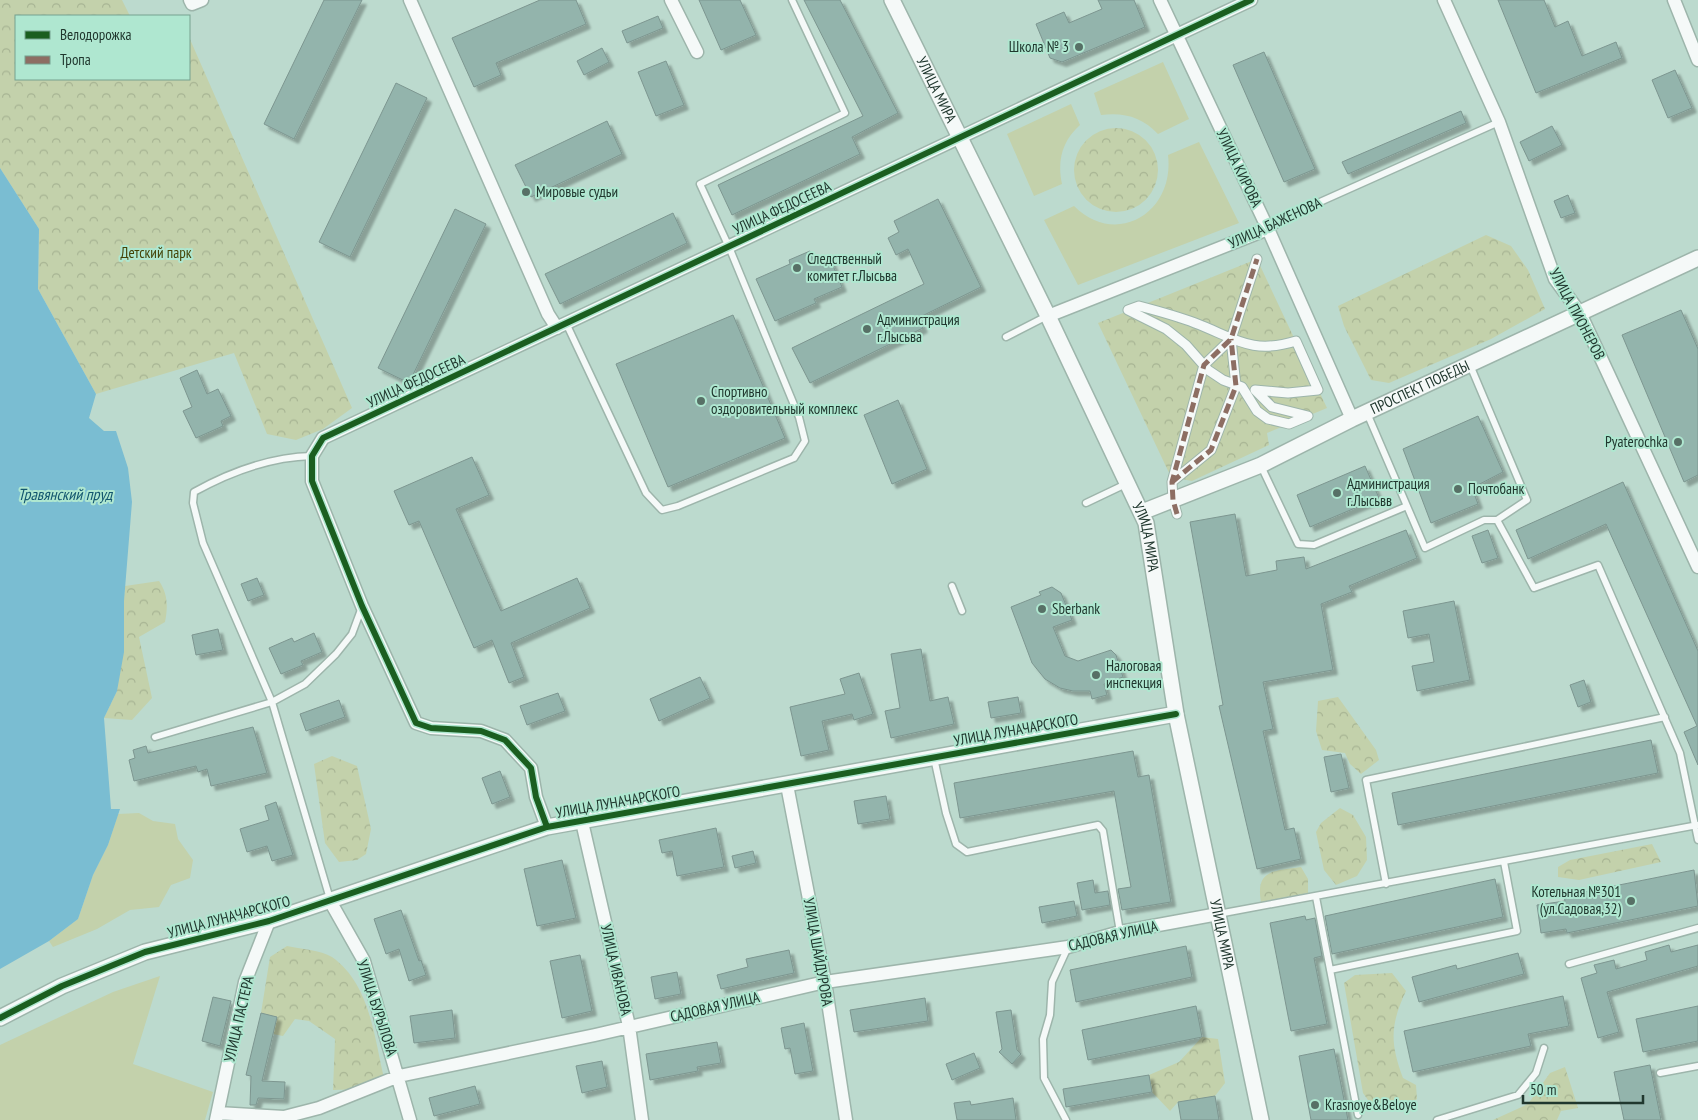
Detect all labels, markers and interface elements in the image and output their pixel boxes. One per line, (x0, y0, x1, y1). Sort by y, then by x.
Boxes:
legend (15, 15, 190, 80)
text: Велодорожка (60, 25, 131, 44)
place label: Школа № 3 (1009, 37, 1069, 56)
marker: Школа № 3 (1073, 41, 1085, 53)
text: Тропа (60, 50, 91, 69)
street label: УЛИЦА МИРА (912, 53, 961, 126)
street label: УЛИЦА КИРОВА (1212, 125, 1267, 211)
street label: УЛИЦА ФЕДОСЕЕВА (730, 176, 835, 239)
place label: Мировые судьи (536, 182, 618, 201)
marker: Мировые судьи (520, 186, 532, 198)
street label: УЛИЦА БАЖЕНОВА (1225, 192, 1325, 252)
park label: Детский парк (121, 243, 192, 262)
place label: Следственный комитет г.Лысьва (807, 249, 897, 285)
marker: Следственный комитет г.Лысьва (791, 262, 803, 274)
street label: УЛИЦА ПИОНЕРОВ (1545, 265, 1610, 363)
place label: Администрация г.Лысьва (877, 310, 960, 346)
marker: Администрация г.Лысьва (861, 323, 873, 335)
street label: УЛИЦА ФЕДОСЕЕВА (364, 349, 469, 412)
street label: ПРОСПЕКТ ПОБЕДЫ (1367, 356, 1473, 418)
place label: Спортивно оздоровительный комплекс (711, 382, 859, 418)
marker: Спортивно оздоровительный комплекс (695, 395, 707, 407)
place label: Pyaterochka (1605, 432, 1668, 451)
marker: Pyaterochka (1672, 436, 1684, 448)
place label: Администрация г.Лысьвв (1347, 474, 1430, 510)
place label: Почтобанк (1468, 479, 1524, 498)
marker: Почтобанк (1452, 483, 1464, 495)
water label: Травянский пруд (18, 484, 113, 504)
marker: Администрация г.Лысьвв (1331, 487, 1343, 499)
street label: УЛИЦА МИРА (1128, 499, 1164, 574)
place label: Sberbank (1052, 599, 1100, 618)
marker: Sberbank (1036, 603, 1048, 615)
place label: Налоговая инспекция (1106, 656, 1162, 692)
marker: Налоговая инспекция (1090, 669, 1102, 681)
street label: УЛИЦА ЛУНАЧАРСКОГО (952, 709, 1080, 750)
street label: УЛИЦА ЛУНАЧАРСКОГО (554, 781, 682, 822)
place label: Котельная №301 (ул.Садовая,32) (1532, 882, 1621, 918)
street label: УЛИЦА ЛУНАЧАРСКОГО (165, 891, 292, 942)
marker: Котельная №301 (ул.Садовая,32) (1625, 895, 1637, 907)
street label: УЛИЦА ШАЙДУРОВА (800, 896, 838, 1008)
street label: УЛИЦА МИРА (1206, 898, 1239, 972)
street label: САДОВАЯ УЛИЦА (1066, 916, 1160, 955)
street label: УЛИЦА ИВАНОВА (597, 922, 636, 1018)
street label: УЛИЦА БУРЫЛОВА (353, 957, 402, 1059)
street label: УЛИЦА ПАСТЕРА (219, 973, 258, 1064)
street label: САДОВАЯ УЛИЦА (668, 987, 762, 1026)
scale bar (1523, 1072, 1643, 1104)
text: 50 m (1530, 1080, 1556, 1099)
place label: Krasnoye&Beloye (1325, 1095, 1417, 1114)
marker: Krasnoye&Beloye (1309, 1099, 1321, 1111)

